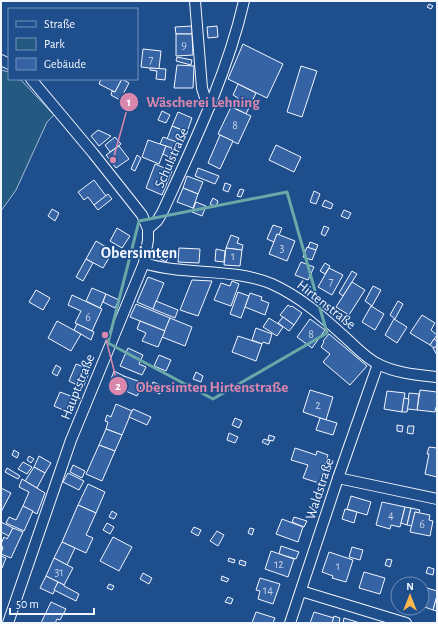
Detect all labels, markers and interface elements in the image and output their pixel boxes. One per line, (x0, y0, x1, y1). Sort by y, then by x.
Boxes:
legend (8, 8, 138, 80)
text: Straße (44, 18, 75, 30)
text: Park (44, 38, 65, 50)
house number: 9 (181, 39, 187, 51)
house number: 7 (148, 53, 154, 65)
text: Gebäude (44, 58, 86, 70)
callout: Wäscherei Lehning (119, 89, 268, 116)
text: Wäscherei Lehning (146, 95, 260, 110)
text: 1 (127, 96, 131, 108)
house number: 8 (232, 119, 238, 131)
street label: Schulstraße (153, 126, 191, 190)
house number: 3 (280, 242, 285, 254)
district label: Obersimten (101, 245, 177, 261)
house number: 1 (231, 250, 235, 262)
house number: 7 (328, 275, 334, 287)
street label: Hirtenstraße (294, 278, 358, 332)
house number: 6 (85, 311, 91, 323)
house number: 8 (308, 328, 314, 340)
street label: Hauptstraße (59, 352, 97, 422)
callout: Obersimten Hirtenstraße (108, 373, 296, 400)
text: 2 (115, 380, 121, 392)
text: Obersimten Hirtenstraße (136, 380, 288, 395)
house number: 2 (315, 399, 321, 411)
street label: Waldstraße (304, 457, 336, 521)
house number: 4 (388, 509, 394, 521)
house number: 6 (419, 518, 425, 530)
house number: 12 (274, 558, 284, 570)
house number: 1 (336, 560, 340, 572)
house number: 31 (54, 566, 64, 578)
north arrow (390, 576, 430, 616)
text: N (406, 581, 414, 592)
house number: 14 (263, 584, 273, 596)
scale bar (10, 590, 94, 616)
text: 50 m (16, 598, 39, 610)

